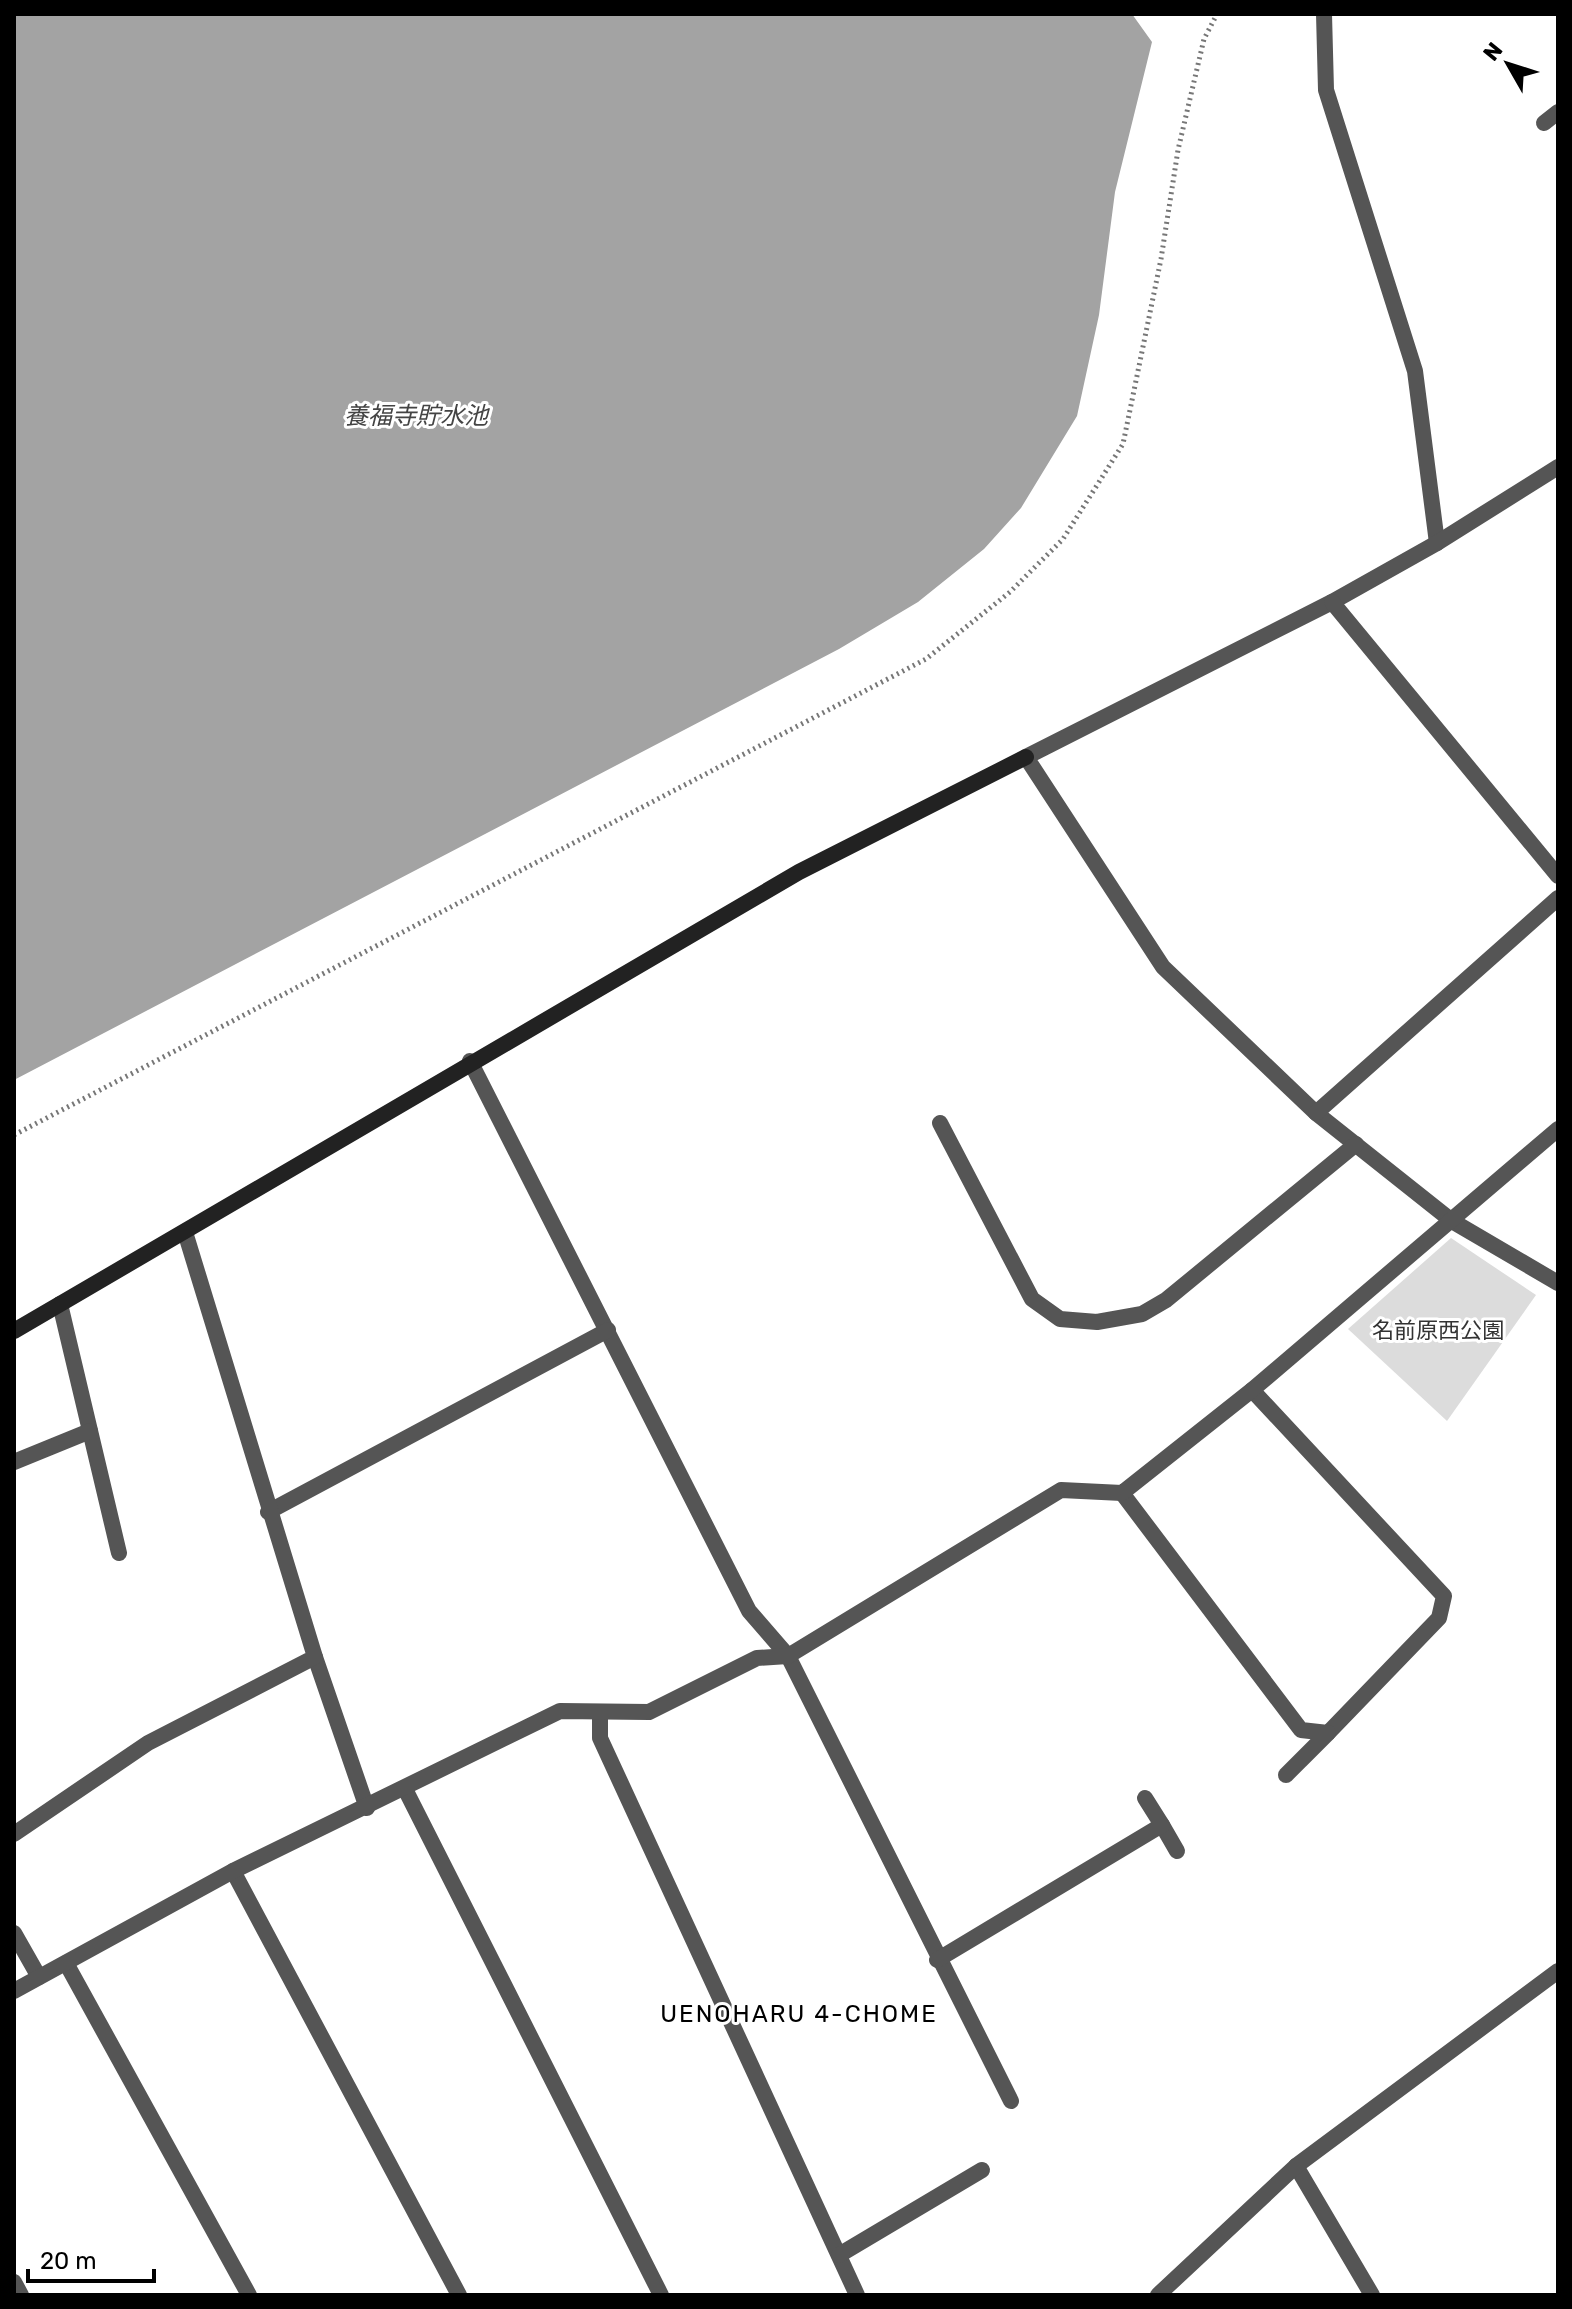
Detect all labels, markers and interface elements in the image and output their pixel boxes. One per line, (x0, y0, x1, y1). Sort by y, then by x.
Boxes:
north arrow (1468, 24, 1548, 104)
text: N (1477, 37, 1508, 66)
water label: 養福寺貯水池 (344, 402, 490, 430)
park label: 名前原西公園 (1372, 1317, 1504, 1344)
district label: UENOHARU 4-CHOME (660, 2000, 938, 2028)
scale bar (28, 2233, 154, 2283)
text: 20 m (40, 2247, 97, 2275)

